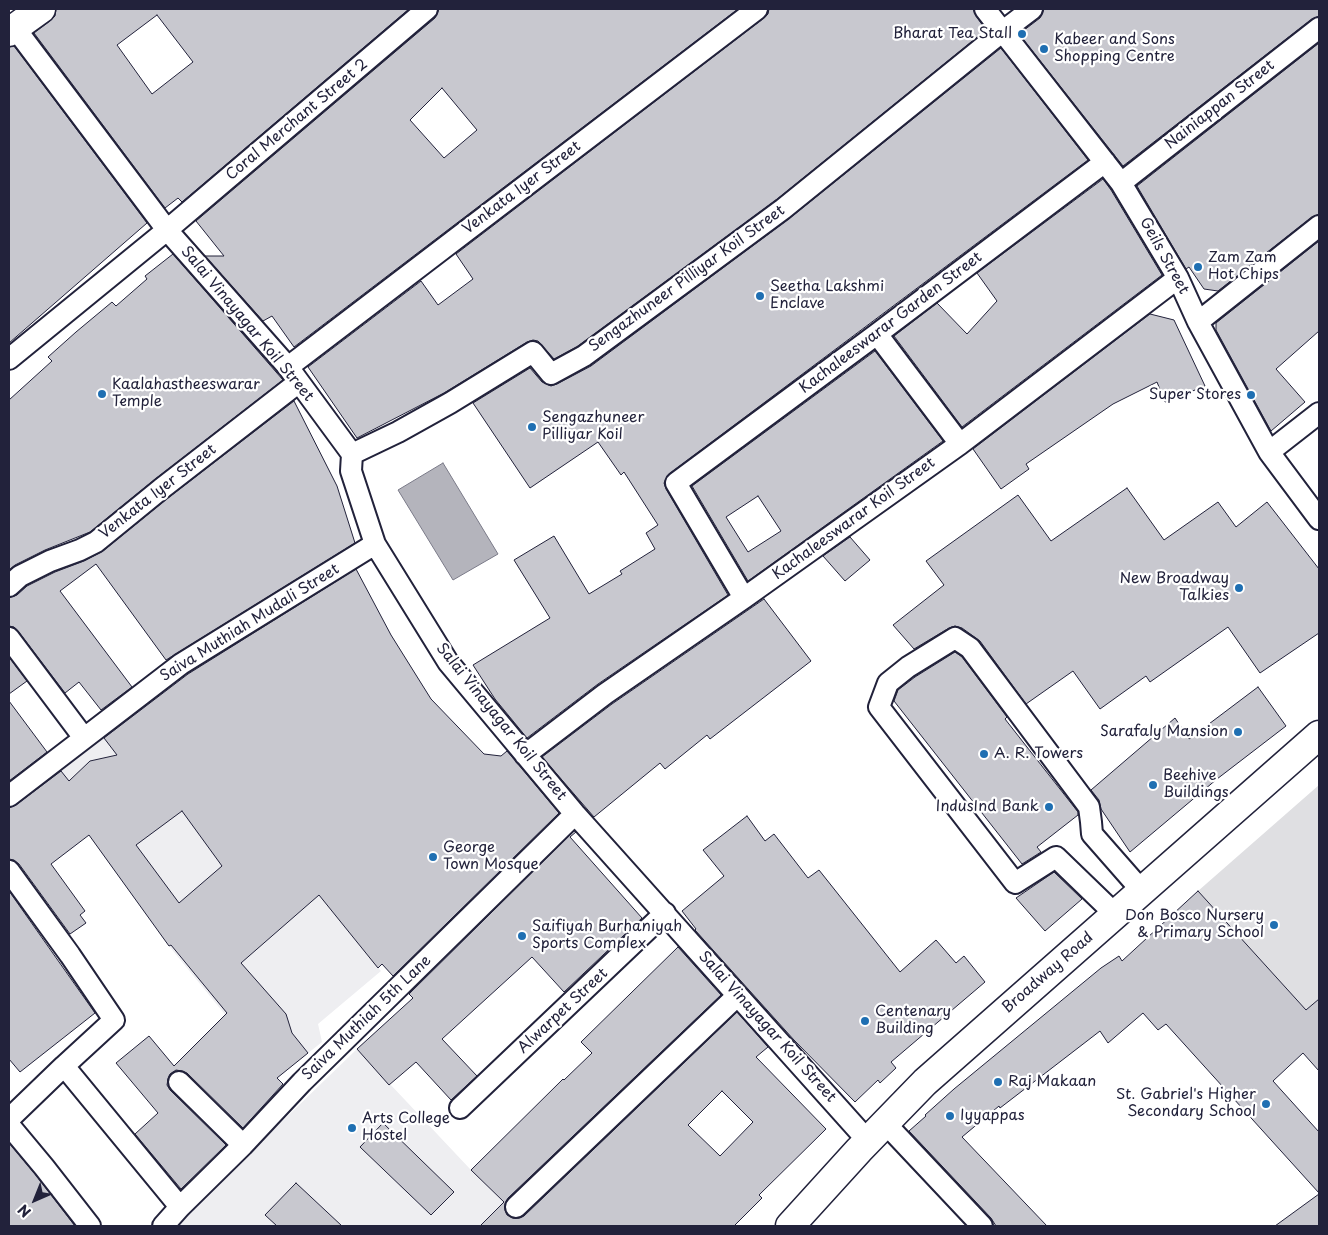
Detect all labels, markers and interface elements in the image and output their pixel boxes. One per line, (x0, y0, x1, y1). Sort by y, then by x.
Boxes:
place label: Bharat Tea Stall (893, 25, 1012, 43)
marker: Bharat Tea Stall (1016, 28, 1028, 40)
place label: Kabeer and Sons Shopping Centre (1054, 31, 1175, 66)
marker: Kabeer and Sons Shopping Centre (1038, 43, 1050, 55)
street label: Coral Merchant Street 2 (222, 55, 372, 185)
street label: Nainiappan Street (1162, 57, 1278, 153)
street label: Venkata Iyer Street (459, 138, 585, 238)
street label: Sengazhuneer Pilliyar Koil Street (586, 202, 788, 356)
street label: Geils Street (1136, 214, 1192, 298)
street label: Salai Vinayagar Koil Street (177, 243, 317, 405)
street label: Kachaleeswarar Garden Street (796, 248, 986, 398)
place label: Zam Zam Hot Chips (1208, 249, 1279, 284)
marker: Zam Zam Hot Chips (1192, 261, 1204, 273)
place label: Seetha Lakshmi Enclave (770, 278, 884, 313)
marker: Seetha Lakshmi Enclave (754, 290, 766, 302)
place label: Kaalahastheeswarar Temple (112, 376, 260, 411)
place label: Super Stores (1149, 386, 1241, 404)
marker: Kaalahastheeswarar Temple (96, 388, 108, 400)
marker: Super Stores (1245, 389, 1257, 401)
place label: Sengazhuneer Pilliyar Koil (542, 409, 644, 444)
marker: Sengazhuneer Pilliyar Koil (526, 421, 538, 433)
street label: Venkata Iyer Street (96, 441, 220, 543)
street label: Kachaleeswarar Koil Street (769, 454, 939, 584)
street label: Saiva Muthiah Mudali Street (157, 560, 343, 686)
place label: New Broadway Talkies (1119, 570, 1229, 605)
marker: New Broadway Talkies (1233, 582, 1245, 594)
street label: Salai Vinayagar Koil Street (432, 640, 570, 804)
place label: Sarafaly Mansion (1100, 723, 1228, 741)
marker: Sarafaly Mansion (1232, 726, 1244, 738)
place label: A. R. Towers (994, 745, 1083, 763)
marker: A. R. Towers (978, 748, 990, 760)
place label: Beehive Buildings (1163, 767, 1229, 802)
marker: Beehive Buildings (1147, 779, 1159, 791)
place label: IndusInd Bank (936, 798, 1039, 816)
marker: IndusInd Bank (1043, 801, 1055, 813)
place label: George Town Mosque (443, 839, 539, 874)
marker: George Town Mosque (427, 851, 439, 863)
place label: Don Bosco Nursery & Primary School (1125, 907, 1264, 942)
place label: Saifiyah Burhaniyah Sports Complex (532, 918, 682, 953)
marker: Don Bosco Nursery & Primary School (1268, 919, 1280, 931)
street label: Broadway Road (999, 929, 1097, 1017)
marker: Saifiyah Burhaniyah Sports Complex (516, 930, 528, 942)
street label: Salai Vinayagar Koil Street (694, 948, 840, 1106)
street label: Saiva Muthiah 5th Lane (299, 952, 435, 1084)
street label: Alwarpet Street (514, 965, 612, 1057)
place label: Centenary Building (875, 1003, 951, 1038)
marker: Centenary Building (859, 1015, 871, 1027)
place label: Raj Makaan (1008, 1073, 1096, 1091)
marker: Raj Makaan (992, 1076, 1004, 1088)
place label: St. Gabriel's Higher Secondary School (1116, 1086, 1256, 1121)
marker: St. Gabriel's Higher Secondary School (1260, 1098, 1272, 1110)
place label: Iyyappas (960, 1107, 1025, 1125)
place label: Arts College Hostel (362, 1110, 450, 1145)
marker: Iyyappas (944, 1110, 956, 1122)
marker: Arts College Hostel (346, 1122, 358, 1134)
north arrow (10, 1175, 60, 1225)
text: N (13, 1200, 36, 1223)

